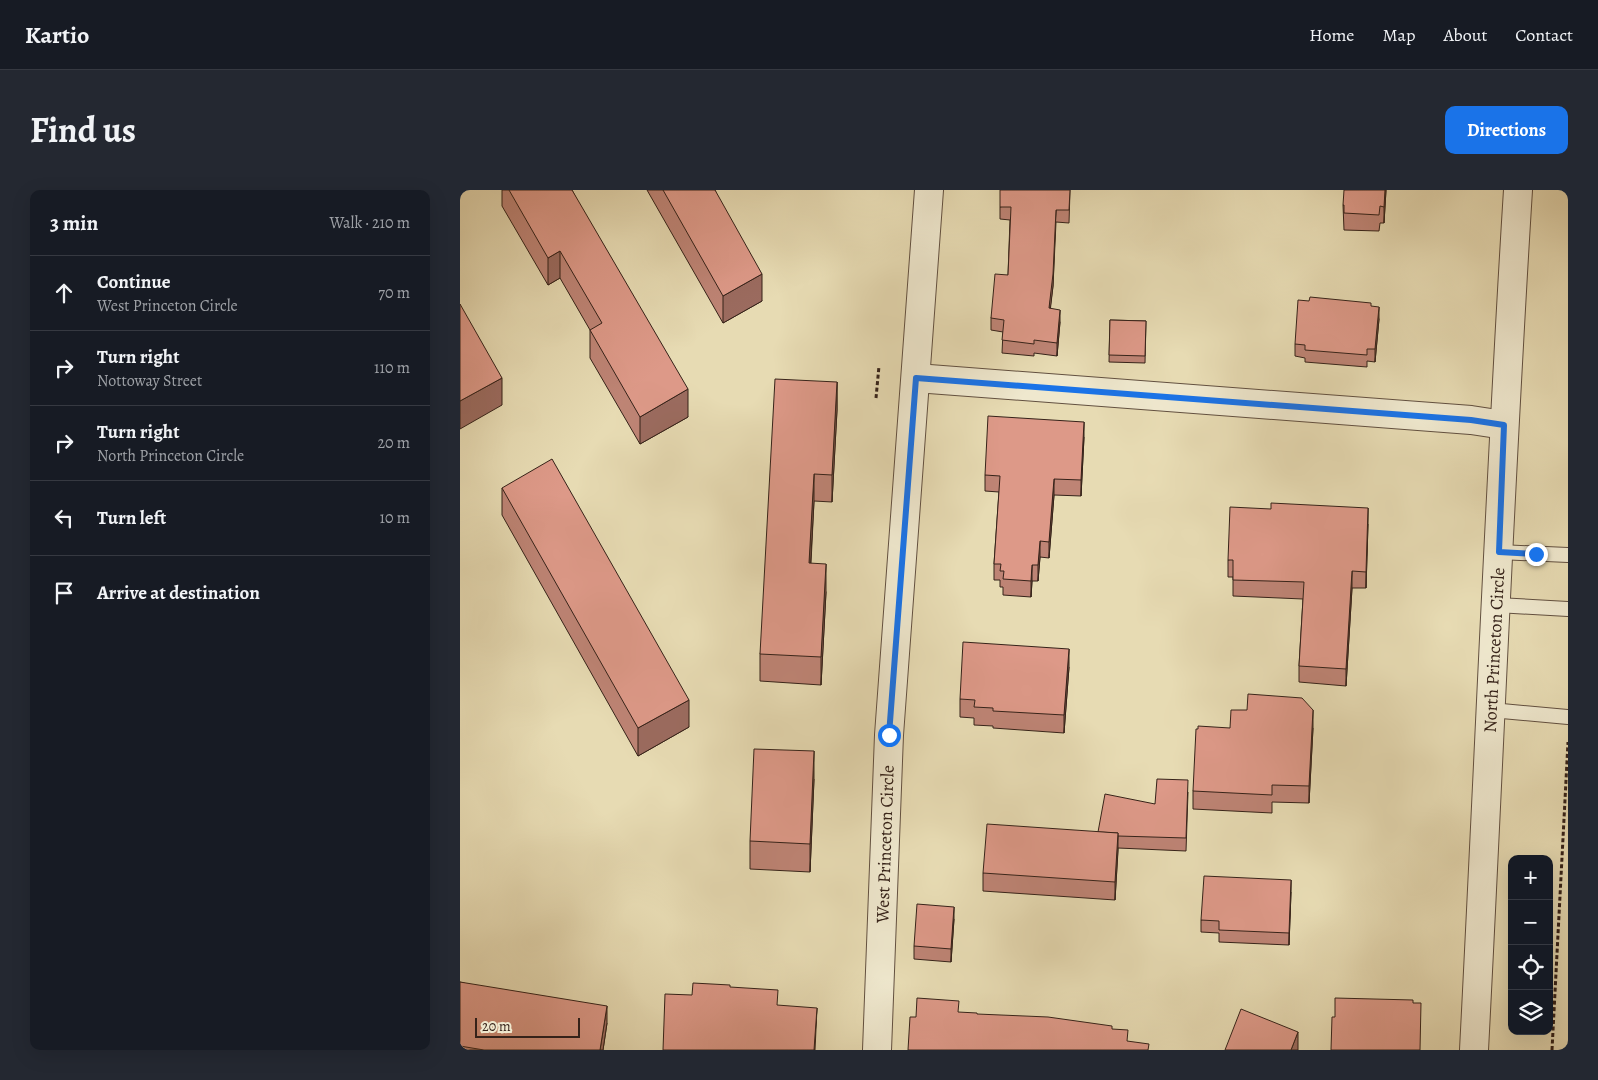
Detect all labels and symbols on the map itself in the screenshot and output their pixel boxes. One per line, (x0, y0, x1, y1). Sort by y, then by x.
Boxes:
route end (1525, 543, 1548, 566)
street label: North Princeton Circle (1478, 567, 1510, 733)
route start (878, 724, 901, 747)
street label: West Princeton Circle (870, 764, 900, 925)
scale bar (475, 1015, 580, 1038)

